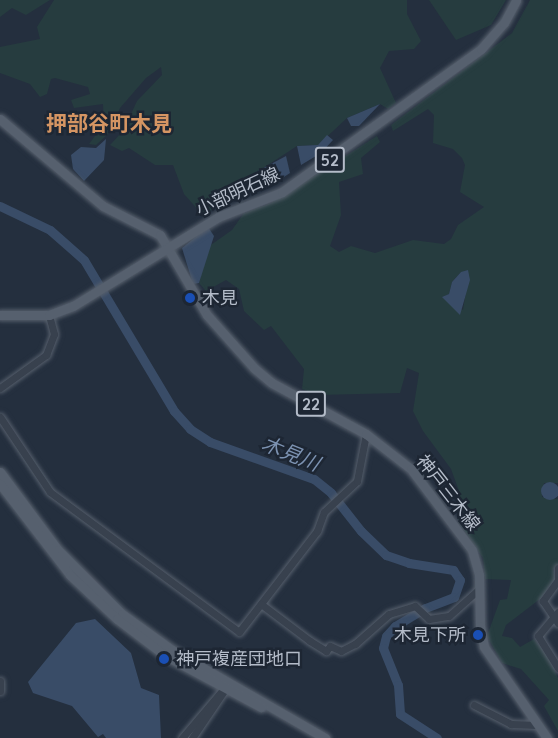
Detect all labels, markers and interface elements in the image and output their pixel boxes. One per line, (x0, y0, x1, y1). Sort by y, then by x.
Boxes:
district label: 押部谷町木見 (46, 110, 172, 136)
road number: 52 (314, 147, 346, 173)
street label: 小部明石線 (193, 163, 283, 221)
place label: 木見 (202, 287, 238, 309)
marker: 木見 (183, 291, 197, 305)
road number: 22 (294, 391, 328, 417)
water label: 木見川 (259, 431, 323, 475)
street label: 神戸三木線 (412, 451, 484, 535)
place label: 木見下所 (394, 624, 466, 646)
marker: 木見下所 (471, 628, 485, 642)
place label: 神戸複産団地口 (176, 648, 302, 670)
marker: 神戸複産団地口 (157, 652, 171, 666)

